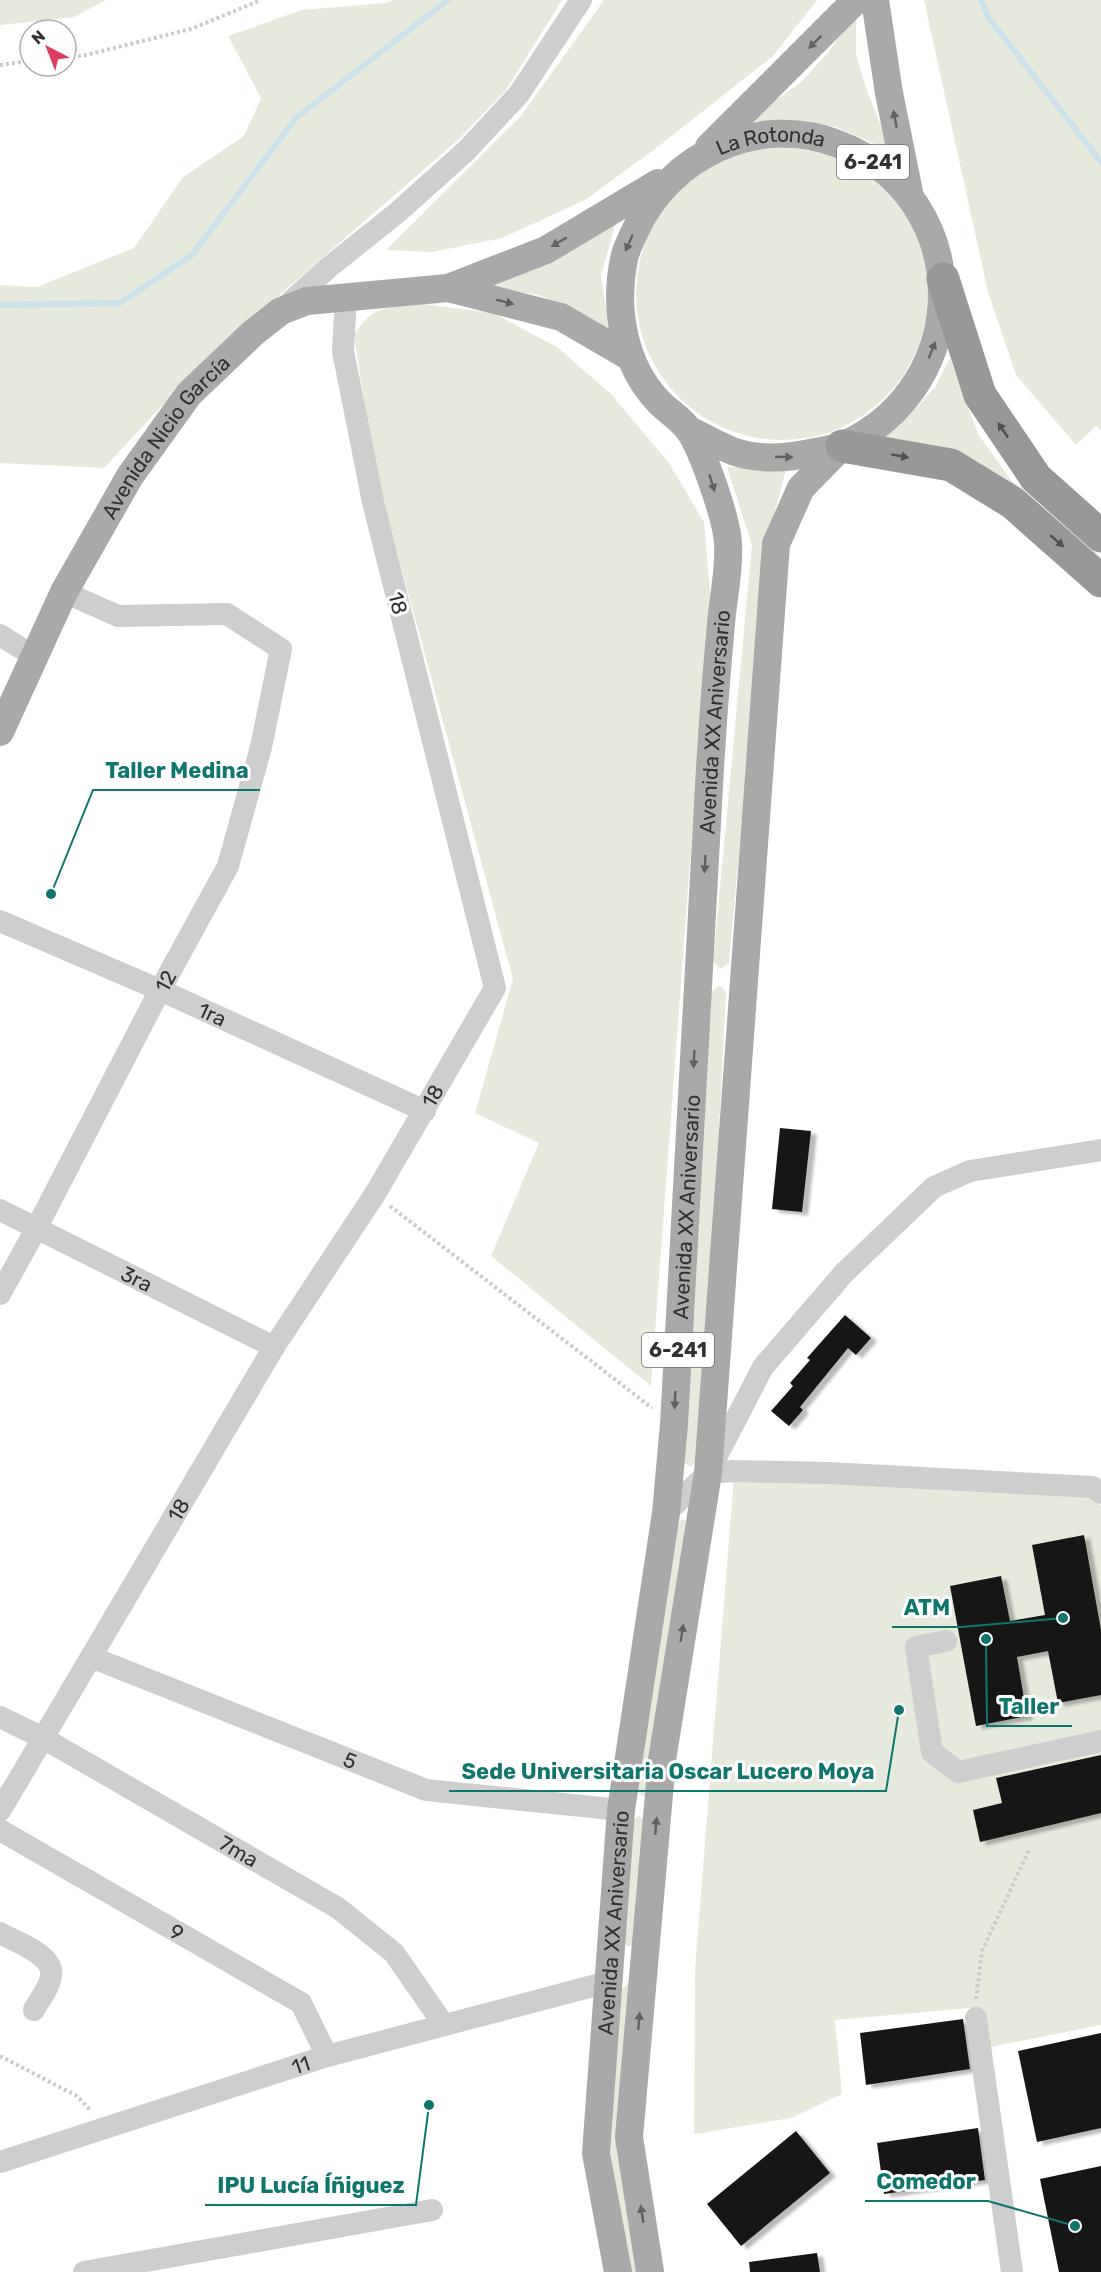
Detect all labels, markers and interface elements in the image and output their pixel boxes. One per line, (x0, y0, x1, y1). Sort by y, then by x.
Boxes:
north arrow (18, 18, 78, 78)
text: N (28, 26, 49, 48)
one-way arrow (809, 35, 823, 49)
one-way arrow (890, 109, 899, 128)
street label: La Rotonda (712, 121, 828, 160)
road number: 6-241 (837, 145, 909, 179)
one-way arrow (624, 234, 634, 252)
one-way arrow (550, 237, 567, 247)
one-way arrow (496, 298, 514, 308)
one-way arrow (928, 341, 937, 359)
street label: Avenida Nicio García (96, 350, 235, 523)
one-way arrow (997, 422, 1009, 438)
one-way arrow (775, 452, 794, 461)
one-way arrow (890, 452, 909, 461)
one-way arrow (708, 474, 717, 492)
one-way arrow (1049, 535, 1065, 548)
street label: 18 (383, 589, 413, 617)
street label: Avenida XX Aniversario (694, 608, 735, 835)
callout: Taller Medina (93, 750, 260, 790)
text: Taller Medina (105, 757, 249, 784)
one-way arrow (700, 855, 709, 874)
street label: 12 (149, 965, 181, 996)
street label: 1ra (194, 997, 231, 1031)
one-way arrow (689, 1049, 698, 1068)
street label: 18 (416, 1080, 449, 1112)
street label: Avenida XX Aniversario (667, 1094, 705, 1320)
street label: 3ra (117, 1260, 157, 1297)
road number: 6-241 (642, 1333, 714, 1367)
one-way arrow (671, 1391, 680, 1410)
street label: 18 (162, 1494, 194, 1526)
callout: ATM (892, 1587, 962, 1627)
text: ATM (904, 1594, 950, 1621)
one-way arrow (678, 1624, 687, 1643)
callout: Taller (987, 1686, 1072, 1726)
text: Taller (999, 1693, 1059, 1720)
street label: 5 (340, 1746, 361, 1774)
callout: Sede Universitaria Oscar Lucero Moya (449, 1751, 886, 1791)
text: Sede Universitaria Oscar Lucero Moya (462, 1758, 875, 1785)
street label: Avenida XX Aniversario (592, 1809, 633, 2036)
one-way arrow (651, 1817, 661, 1836)
street label: 7ma (215, 1830, 263, 1872)
street label: 9 (165, 1918, 188, 1946)
one-way arrow (634, 2011, 644, 2030)
street label: 11 (288, 2050, 313, 2079)
callout: Comedor (865, 2161, 988, 2201)
callout: IPU Lucía Íñiguez (205, 2165, 416, 2205)
text: Comedor (876, 2168, 976, 2195)
text: IPU Lucía Íñiguez (217, 2172, 405, 2199)
one-way arrow (637, 2204, 646, 2223)

